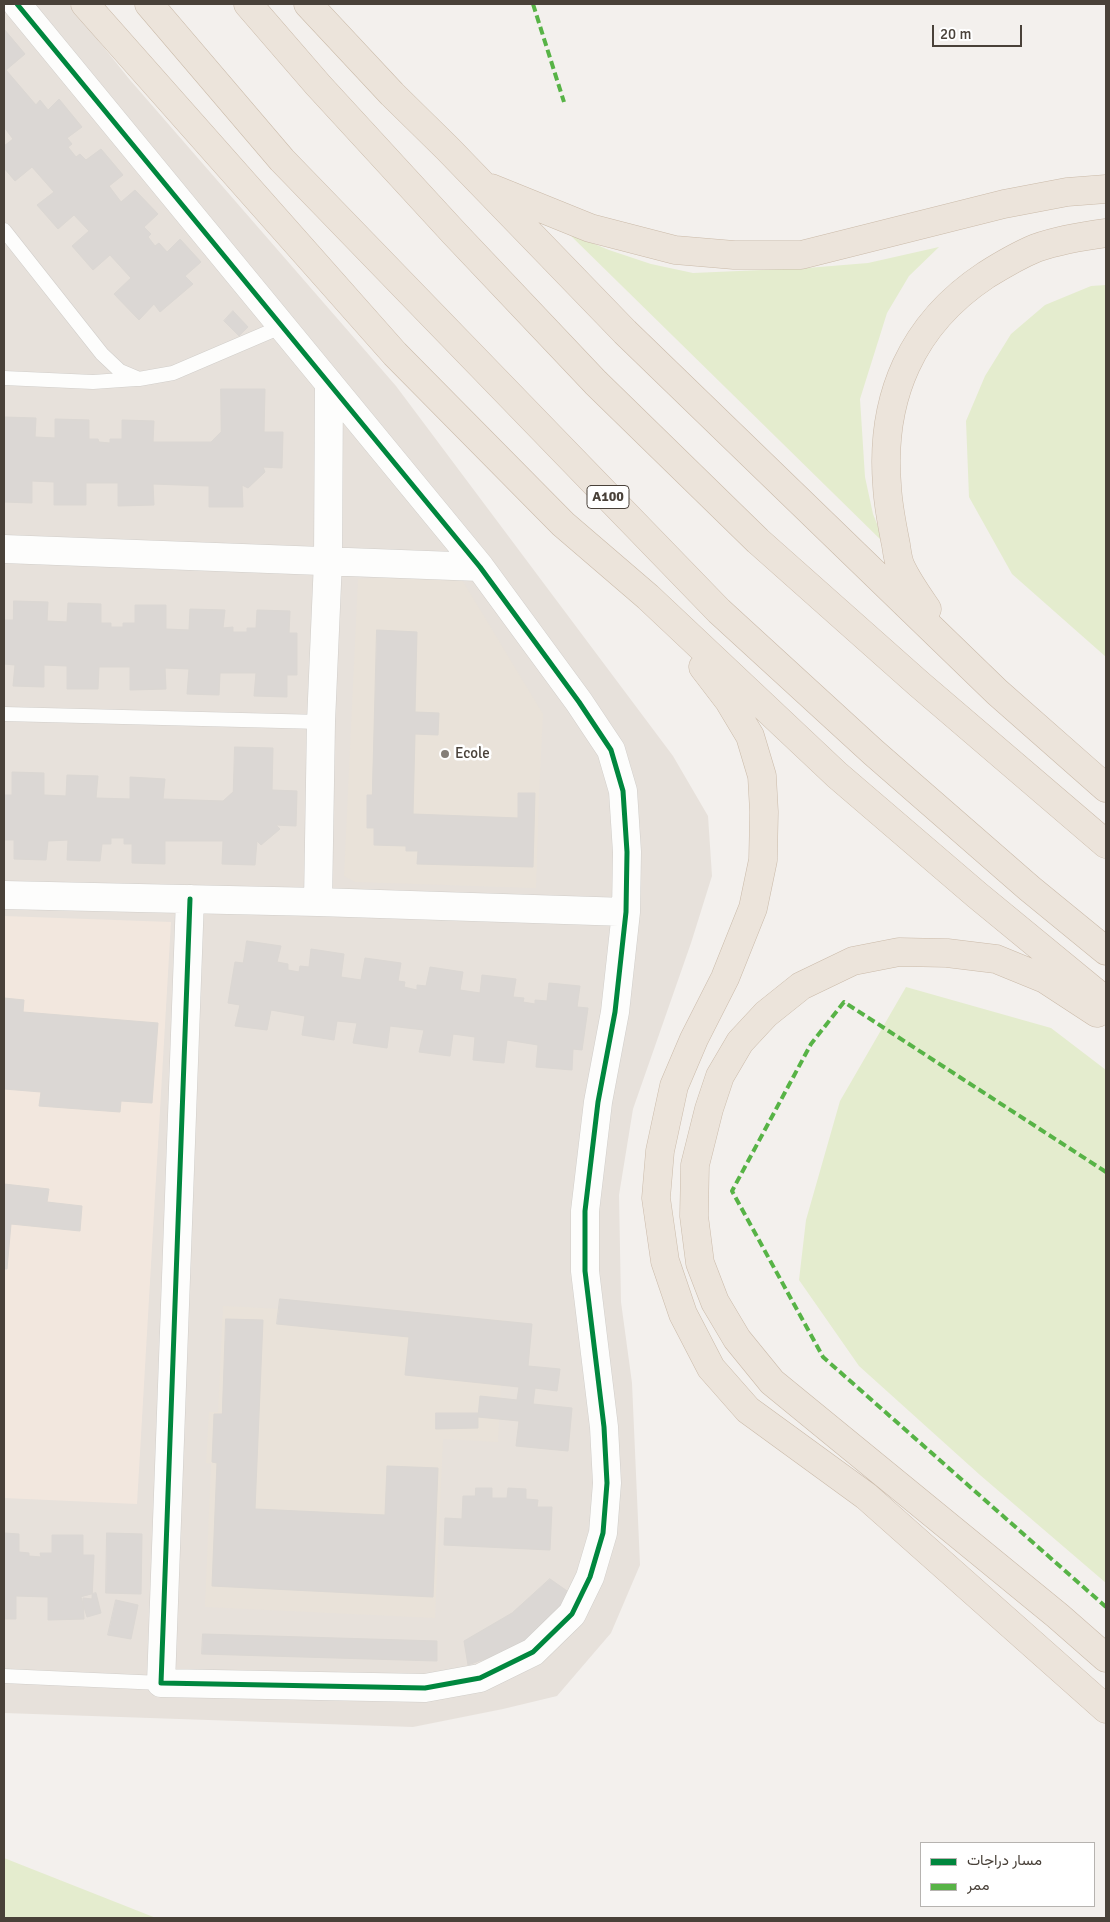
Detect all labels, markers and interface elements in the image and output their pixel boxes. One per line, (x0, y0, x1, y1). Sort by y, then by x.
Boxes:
scale bar (935, 15, 1025, 47)
text: 20 m (940, 25, 971, 43)
road number: A100 (587, 486, 629, 508)
place label: Ecole (455, 745, 490, 763)
marker: Ecole (439, 748, 451, 760)
legend (920, 1842, 1095, 1907)
text: مسار دراجات (967, 1851, 1042, 1869)
text: ممر (967, 1876, 989, 1894)

